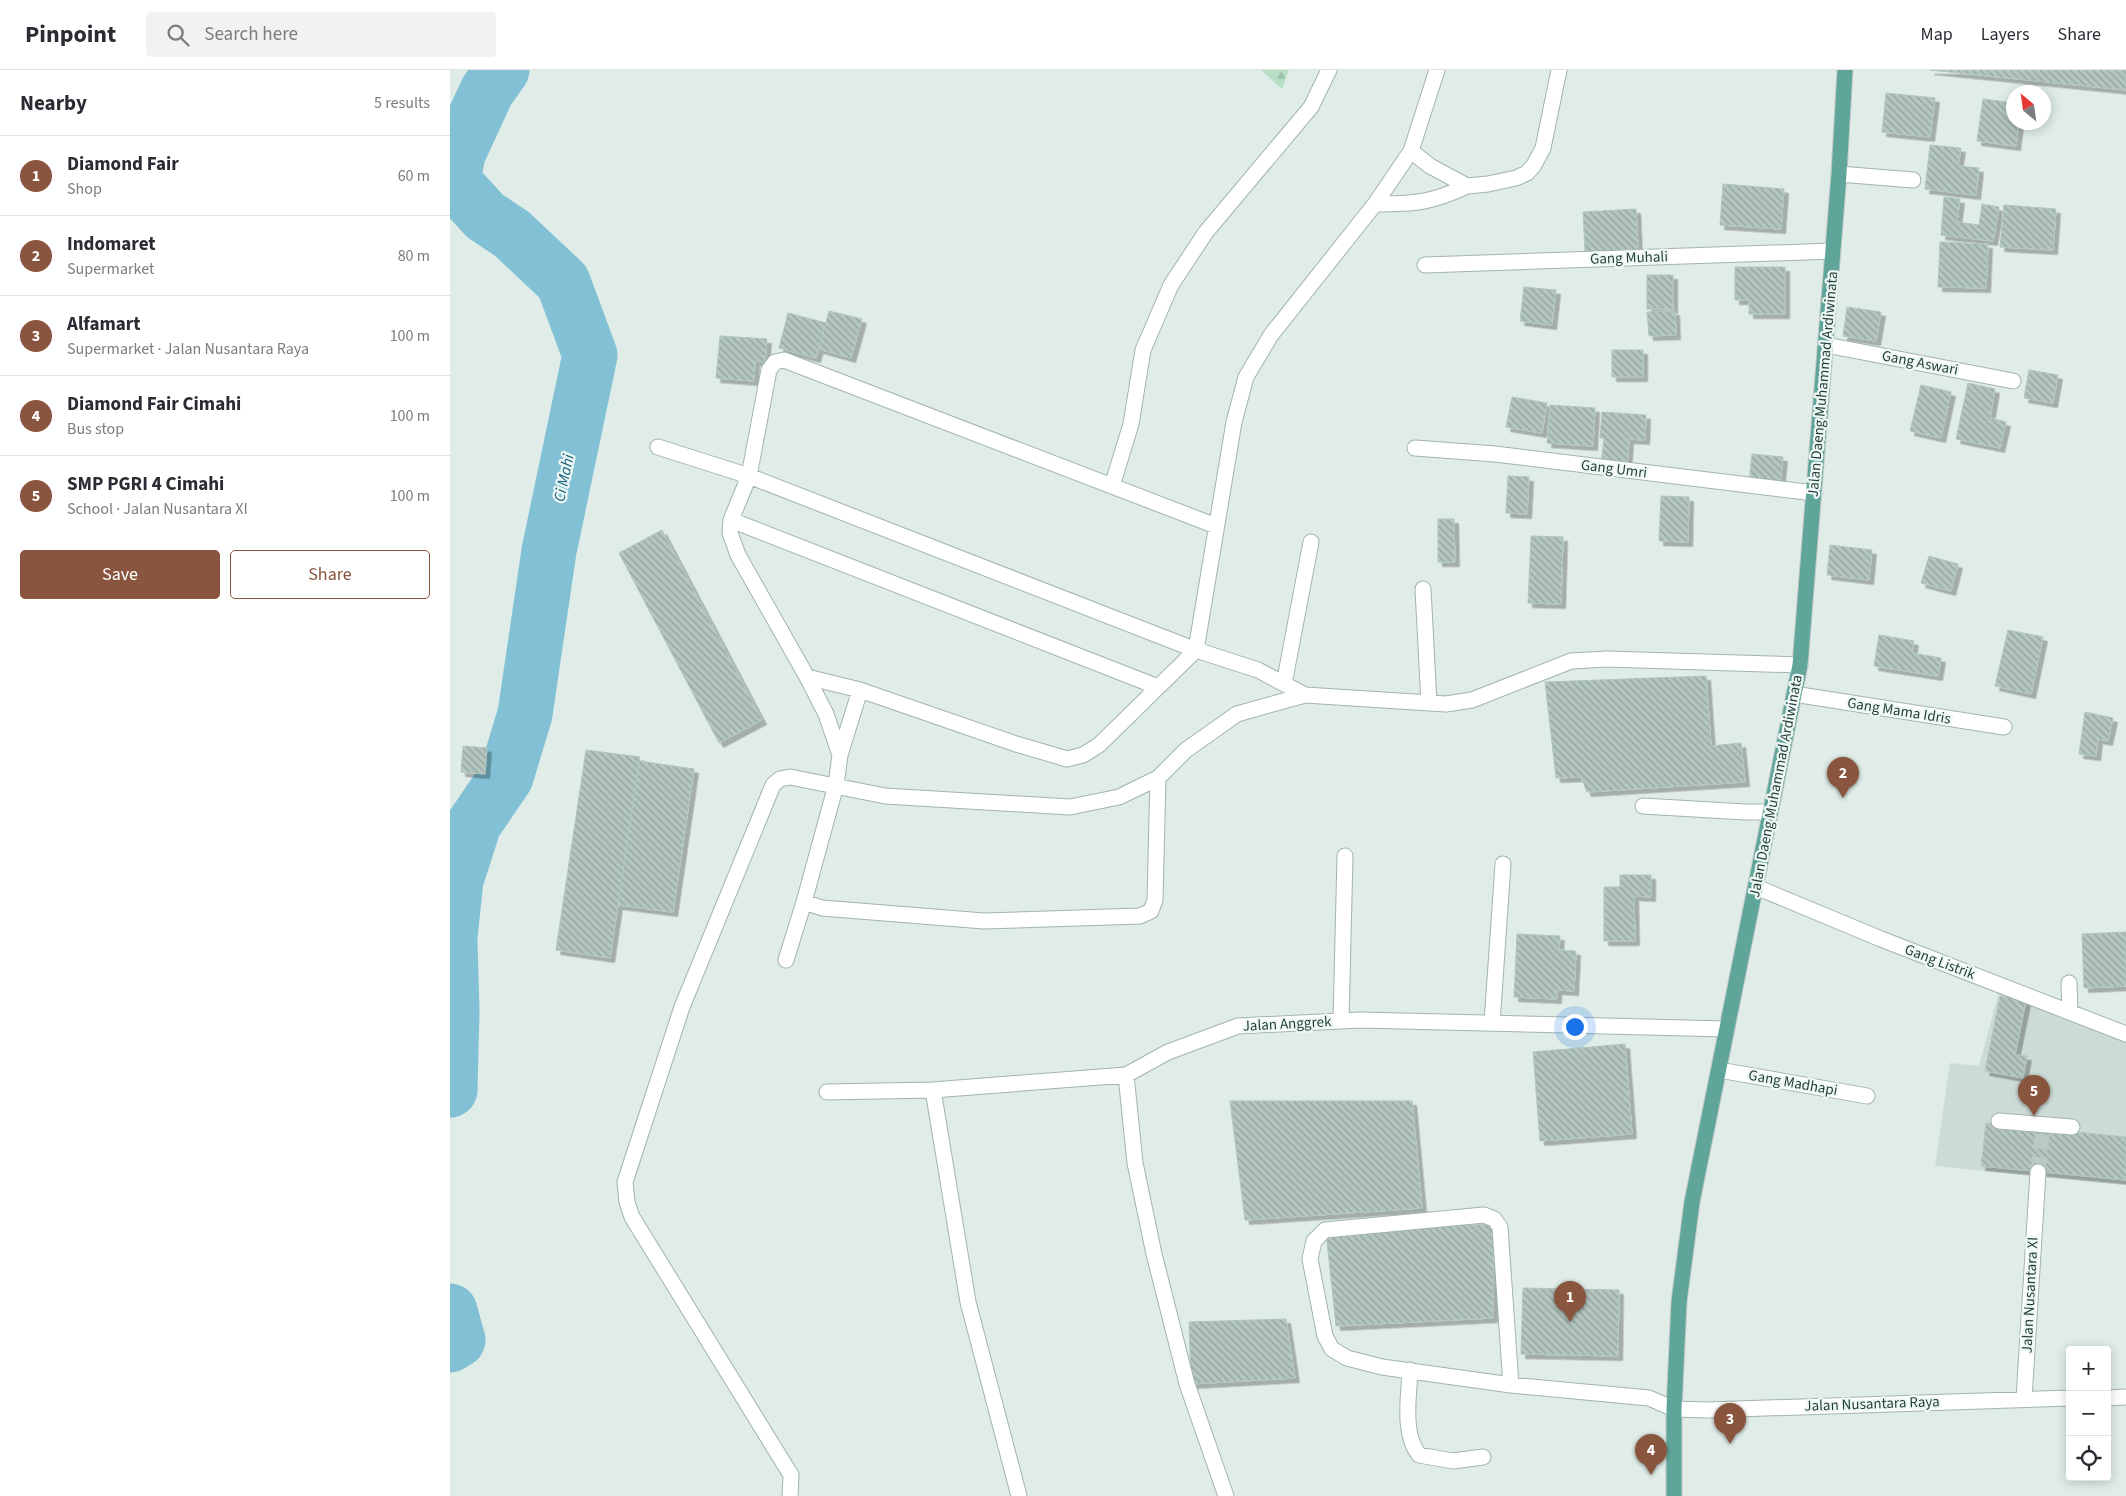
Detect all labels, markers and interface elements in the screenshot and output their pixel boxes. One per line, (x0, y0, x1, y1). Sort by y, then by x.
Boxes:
search box (146, 12, 496, 57)
text: Pinpoint (25, 17, 116, 52)
icon: search (164, 21, 192, 49)
text: Search here (204, 21, 298, 48)
text: Map (1921, 22, 1953, 47)
text: Layers (1981, 22, 2030, 47)
text: Share (2058, 22, 2101, 47)
north arrow (2006, 85, 2051, 130)
text: Nearby (20, 88, 87, 118)
text: 5 results (374, 92, 430, 114)
text: Diamond Fair (67, 151, 179, 178)
text: 1 (32, 165, 40, 187)
text: 60 m (398, 165, 430, 187)
text: Shop (67, 178, 102, 200)
text: Indomaret (67, 231, 156, 258)
text: 2 (32, 245, 40, 267)
text: 80 m (398, 245, 430, 267)
street label: Gang Muhali (1590, 246, 1668, 270)
text: Supermarket (67, 258, 154, 280)
street label: Jalan Daeng Muhammad Ardiwinata (1803, 270, 1843, 498)
text: Alfamart (67, 311, 141, 338)
text: 3 (32, 325, 40, 347)
text: 100 m (390, 325, 430, 347)
text: Supermarket · Jalan Nusantara Raya (67, 338, 309, 360)
street label: Gang Aswari (1880, 345, 1960, 381)
text: Diamond Fair Cimahi (67, 391, 241, 418)
text: 4 (32, 405, 40, 427)
text: 100 m (390, 405, 430, 427)
text: Bus stop (67, 418, 124, 440)
water label: Ci Mahi (548, 452, 580, 504)
street label: Gang Umri (1580, 455, 1648, 483)
text: SMP PGRI 4 Cimahi (67, 471, 224, 498)
text: 5 (32, 485, 40, 507)
text: 100 m (390, 485, 430, 507)
text: School · Jalan Nusantara XI (67, 498, 248, 520)
button: Save (20, 550, 220, 599)
button: Share (230, 550, 430, 599)
street label: Jalan Daeng Muhammad Ardiwinata (1744, 673, 1808, 899)
street label: Gang Mama Idris (1846, 692, 1952, 730)
pin: 2 (1827, 757, 1859, 798)
street label: Gang Listrik (1902, 939, 1979, 985)
street label: Jalan Anggrek (1242, 1011, 1332, 1037)
your location (1562, 1014, 1588, 1040)
street label: Gang Madhapi (1747, 1065, 1839, 1101)
pin: 5 (2018, 1075, 2050, 1116)
street label: Jalan Nusantara XI (2016, 1236, 2044, 1354)
pin: 1 (1554, 1281, 1586, 1322)
map controls (2066, 1346, 2111, 1481)
button: + (2066, 1346, 2111, 1391)
street label: Jalan Nusantara Raya (1804, 1391, 1940, 1417)
button: − (2066, 1391, 2111, 1436)
pin: 3 (1714, 1403, 1746, 1444)
pin: 4 (1635, 1434, 1667, 1475)
button: locate (2066, 1436, 2111, 1481)

